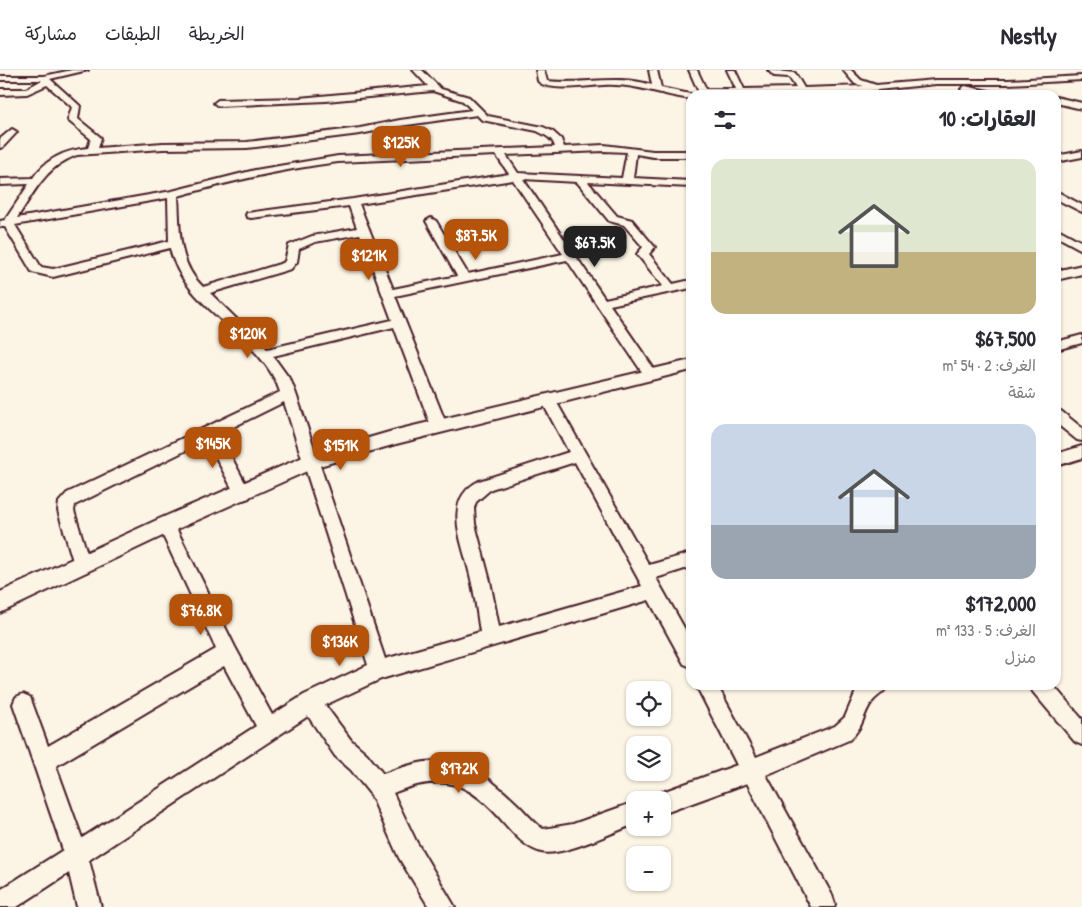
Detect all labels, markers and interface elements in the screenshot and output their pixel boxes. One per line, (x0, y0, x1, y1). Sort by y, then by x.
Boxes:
text: Nestly (1001, 19, 1057, 51)
text: مشاركة (25, 21, 77, 46)
text: الطبقات (105, 21, 161, 46)
text: الخريطة (189, 21, 245, 46)
text: العقارات: 10 (939, 104, 1036, 133)
icon: filters (711, 106, 739, 134)
pin: $125K (366, 126, 436, 168)
text: $125K (383, 131, 419, 153)
icon: home (829, 191, 919, 281)
pin: $87.5K (435, 218, 517, 261)
text: $87.5K (455, 224, 497, 246)
pin: $67.5K (554, 226, 636, 268)
text: $67.5K (575, 231, 615, 253)
pin: $121K (334, 238, 404, 281)
text: $121K (351, 244, 387, 266)
pin: $120K (213, 316, 283, 359)
text: $120K (230, 322, 266, 344)
text: $67,500 (975, 324, 1036, 353)
text: الغرف: 2 · 54 m² (943, 354, 1036, 376)
text: شقة (1008, 381, 1036, 403)
pin: $145K (178, 426, 248, 469)
pin: $151K (306, 428, 376, 471)
text: $145K (195, 432, 231, 454)
text: $151K (324, 434, 358, 456)
icon: home (829, 456, 919, 546)
text: $172,000 (965, 589, 1036, 618)
pin: $76.8K (160, 594, 242, 636)
text: $76.8K (180, 599, 222, 621)
text: الغرف: 5 · 133 m² (936, 619, 1036, 641)
pin: $136K (305, 624, 375, 667)
text: $136K (322, 630, 358, 652)
text: منزل (1004, 646, 1036, 668)
map controls (626, 681, 671, 891)
button: locate (626, 681, 671, 726)
button: layers (626, 736, 671, 781)
pin: $172K (424, 752, 494, 794)
text: $172K (440, 757, 478, 779)
button: + (626, 791, 671, 836)
button: − (626, 846, 671, 891)

